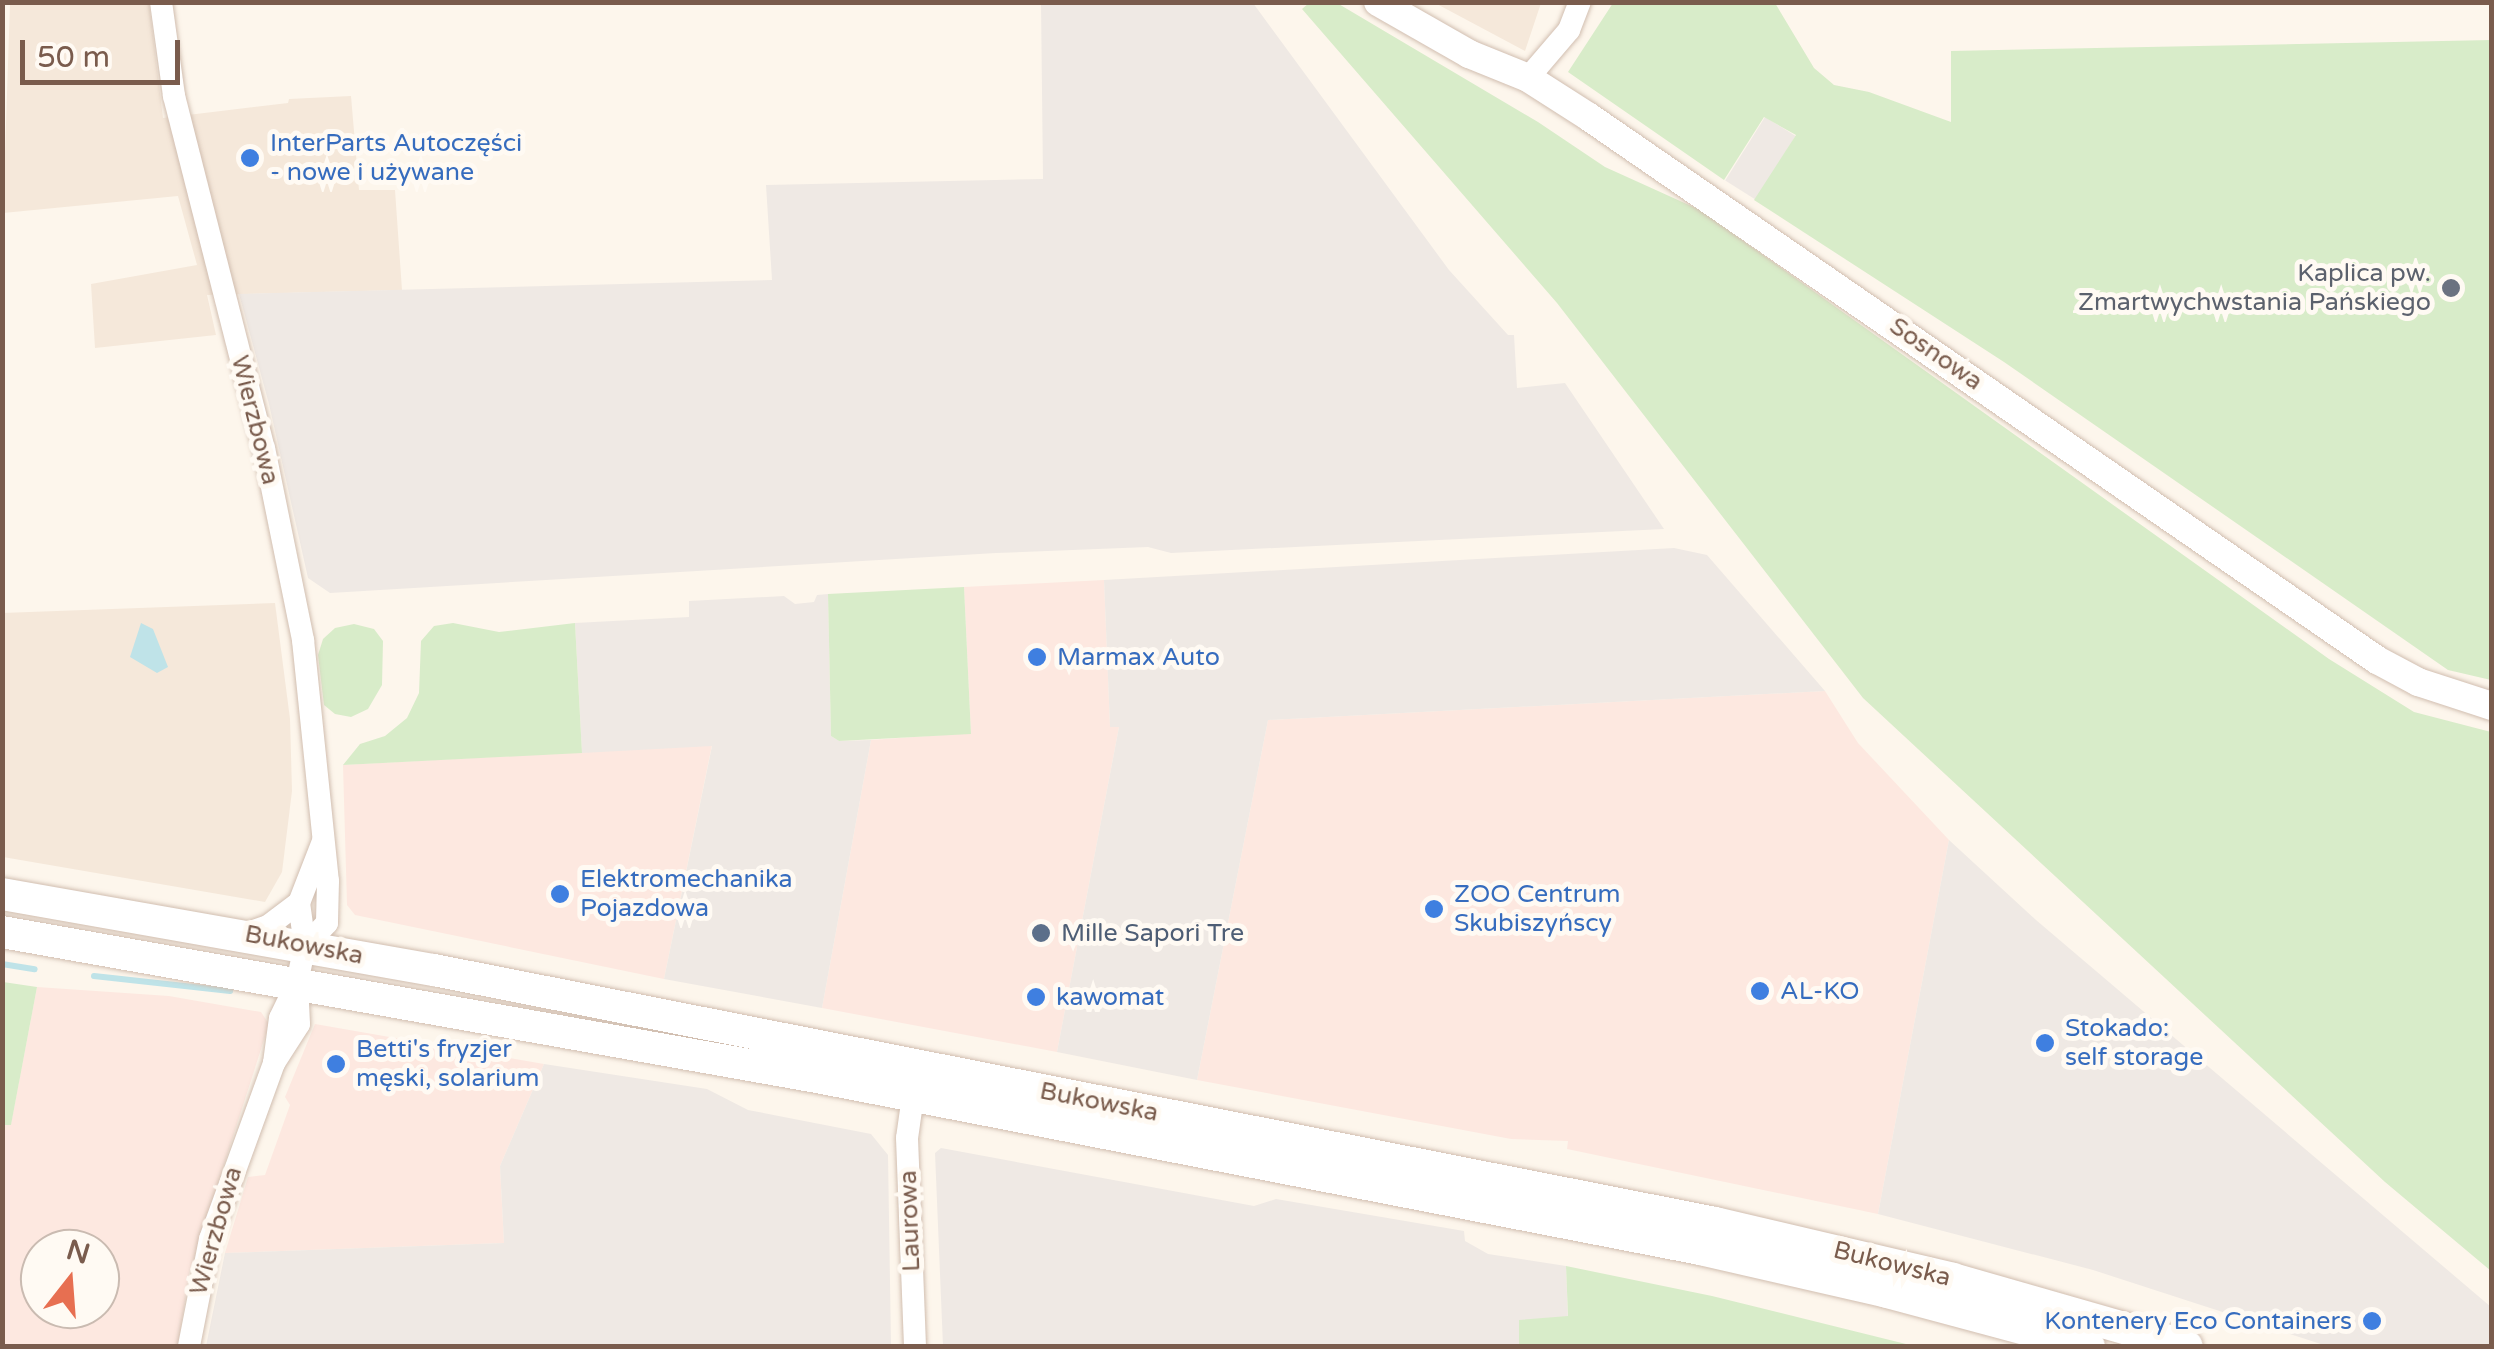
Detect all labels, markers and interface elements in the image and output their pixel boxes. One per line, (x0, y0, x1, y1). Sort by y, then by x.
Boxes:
scale bar (25, 20, 185, 82)
text: 50 m (37, 39, 110, 76)
place label: InterParts Autoczęści - nowe i używane (270, 129, 522, 188)
marker: InterParts Autoczęści - nowe i używane (239, 147, 261, 169)
place label: Kaplica pw. Zmartwychwstania Pańskiego (2078, 259, 2431, 318)
marker: Kaplica pw. Zmartwychwstania Pańskiego (2440, 277, 2462, 299)
street label: Sosnowa (1884, 311, 1988, 397)
street label: Wierzbowa (224, 352, 286, 488)
place label: Marmax Auto (1057, 642, 1220, 672)
marker: Marmax Auto (1026, 646, 1048, 668)
place label: Elektromechanika Pojazdowa (580, 865, 792, 924)
place label: ZOO Centrum Skubiszyńscy (1454, 880, 1620, 939)
marker: Elektromechanika Pojazdowa (549, 883, 571, 905)
marker: ZOO Centrum Skubiszyńscy (1423, 898, 1445, 920)
place label: Mille Sapori Tre (1061, 918, 1244, 948)
street label: Bukowska (242, 919, 366, 971)
marker: Mille Sapori Tre (1030, 922, 1052, 944)
place label: AL-KO (1780, 976, 1860, 1006)
marker: AL-KO (1749, 980, 1771, 1002)
place label: kawomat (1056, 982, 1164, 1012)
marker: kawomat (1025, 986, 1047, 1008)
place label: Stokado: self storage (2065, 1014, 2203, 1073)
marker: Stokado: self storage (2034, 1032, 2056, 1054)
place label: Betti's fryzjer męski, solarium (356, 1035, 539, 1094)
marker: Betti's fryzjer męski, solarium (325, 1053, 347, 1075)
street label: Bukowska (1037, 1076, 1161, 1128)
street label: Wierzbowa (183, 1163, 249, 1299)
street label: Laurowa (893, 1170, 927, 1272)
north arrow (20, 1229, 120, 1329)
text: N (62, 1233, 94, 1272)
street label: Bukowska (1830, 1235, 1954, 1293)
place label: Kontenery Eco Containers (2044, 1306, 2352, 1336)
marker: Kontenery Eco Containers (2361, 1310, 2383, 1332)

